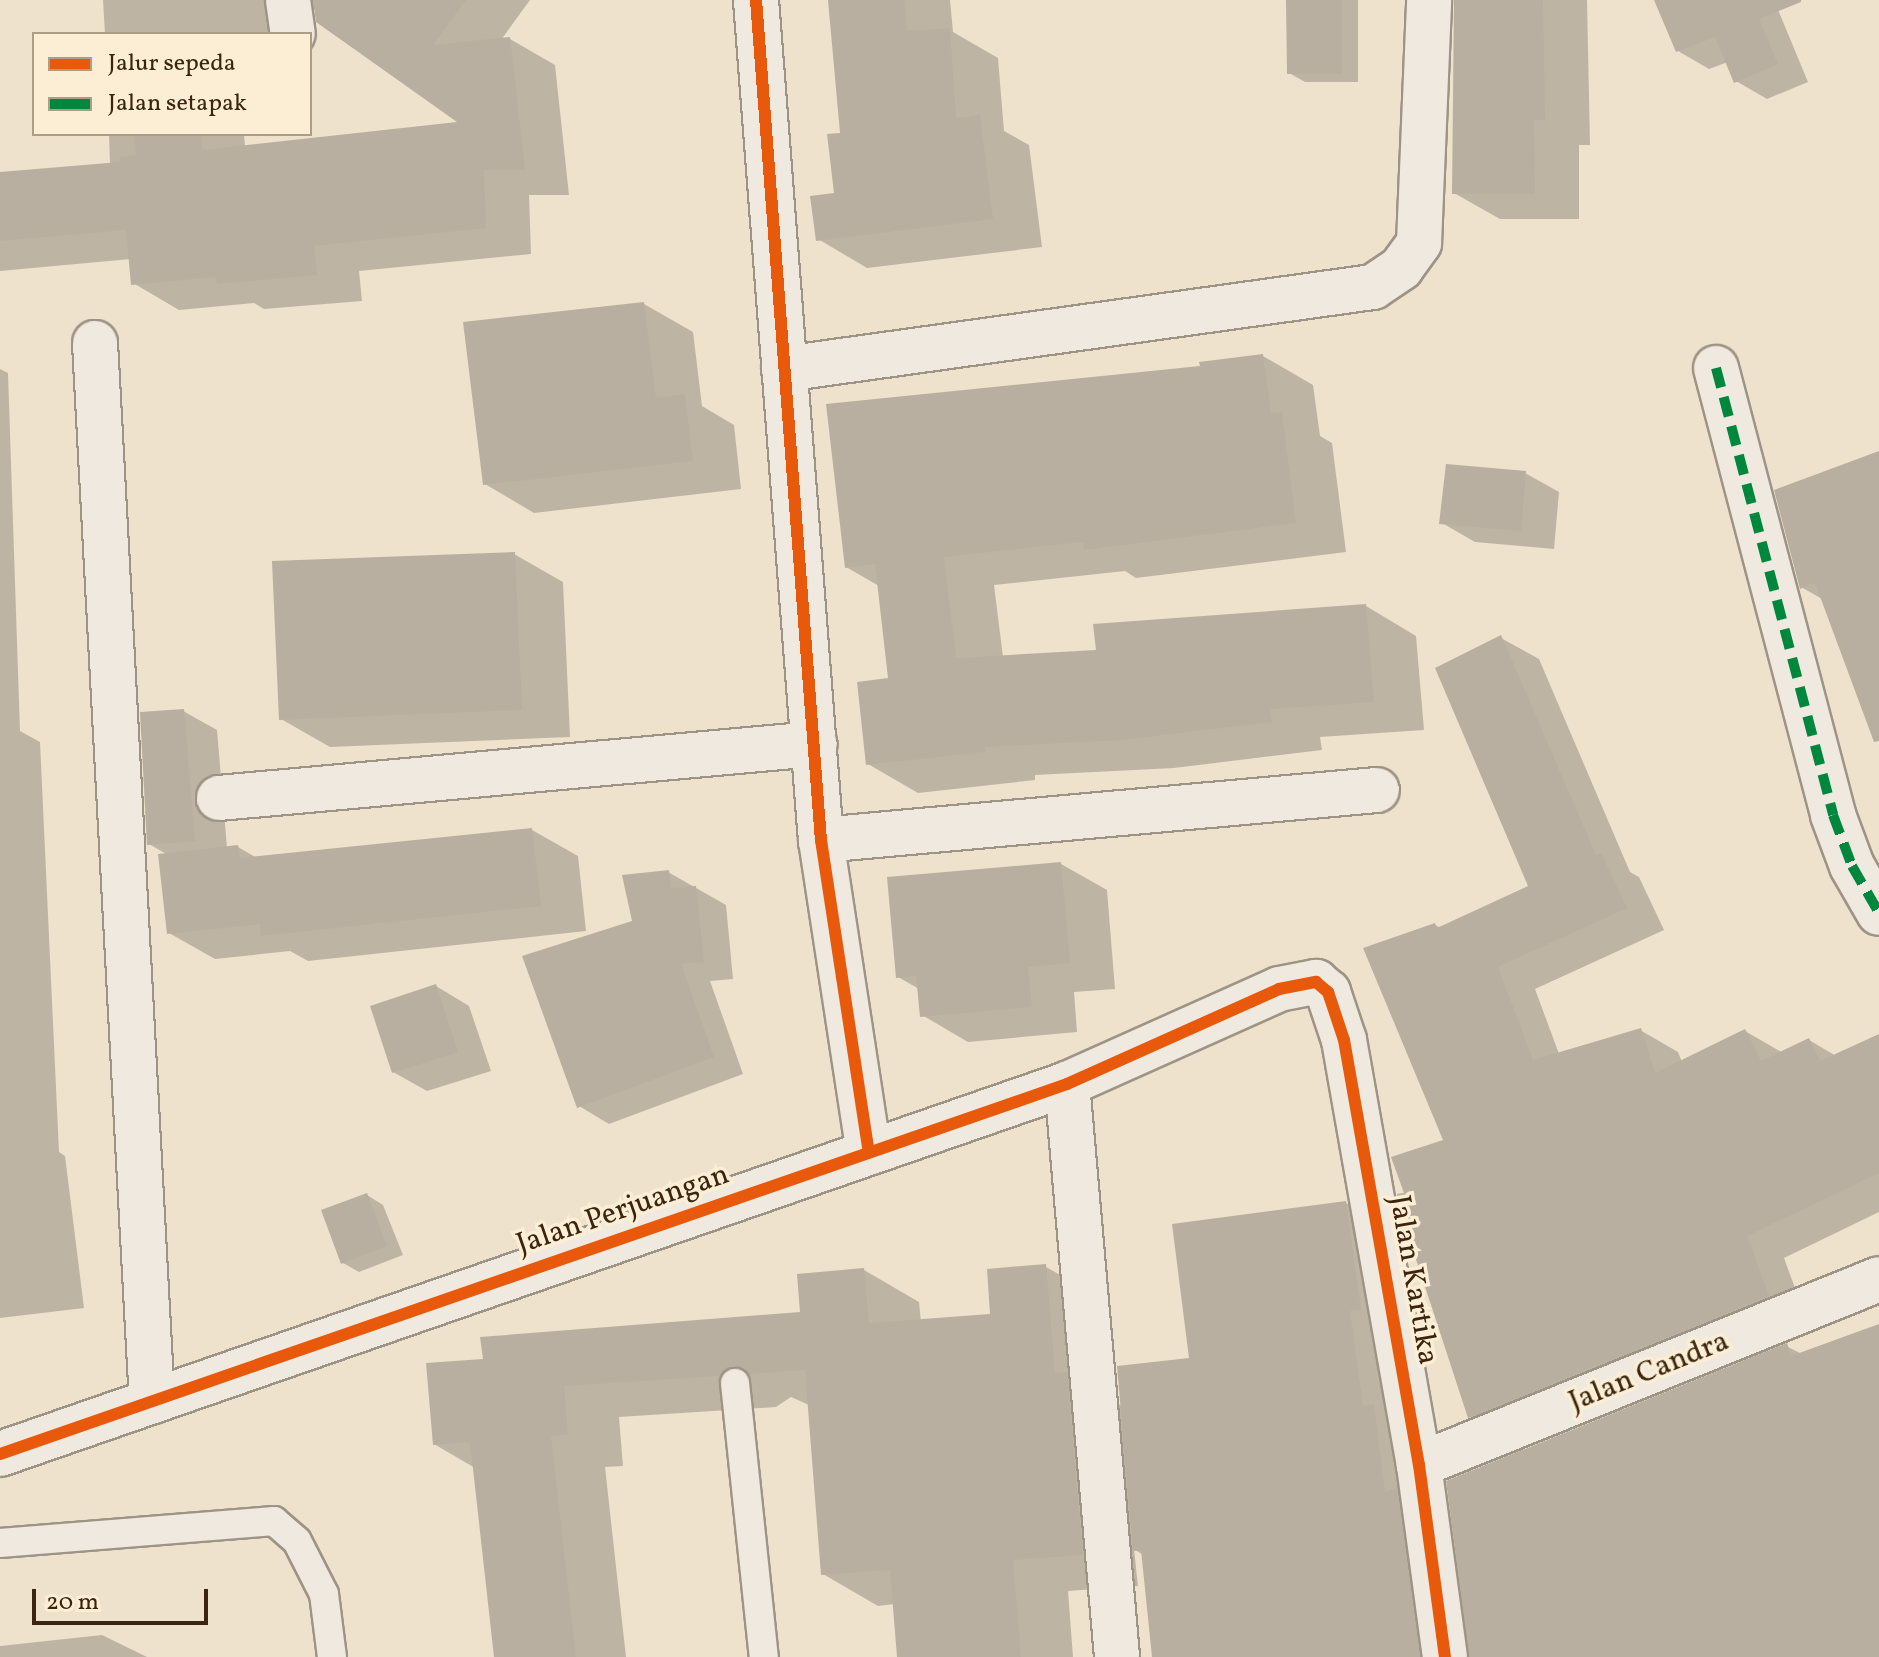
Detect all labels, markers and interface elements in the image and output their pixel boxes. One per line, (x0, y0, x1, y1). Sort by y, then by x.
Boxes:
legend (32, 32, 312, 136)
text: Jalur sepeda (108, 47, 236, 81)
text: Jalan setapak (108, 87, 247, 121)
street label: Jalan Perjuangan (512, 1157, 734, 1263)
street label: Jalan Kartika (1380, 1193, 1446, 1367)
street label: Jalan Candra (1564, 1324, 1734, 1420)
scale bar (36, 1573, 212, 1623)
text: 20 m (46, 1586, 99, 1620)

